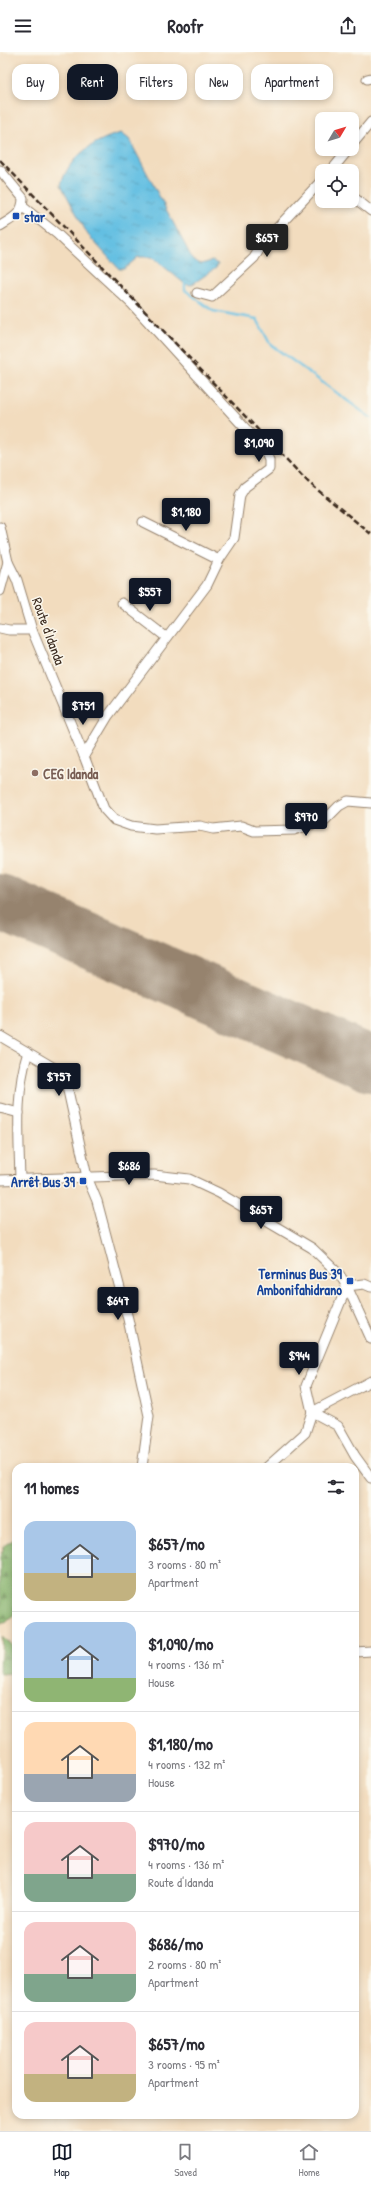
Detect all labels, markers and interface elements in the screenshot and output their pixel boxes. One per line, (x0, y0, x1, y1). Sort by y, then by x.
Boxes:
text: Roofr (167, 14, 204, 39)
icon: menu (12, 15, 34, 37)
icon: share (337, 15, 359, 37)
chip: Buy (12, 64, 59, 100)
chip: Rent (67, 64, 118, 100)
chip: Filters (126, 64, 187, 100)
chip: New (195, 64, 243, 100)
chip: Apartment (251, 64, 333, 100)
north arrow (315, 112, 359, 156)
map controls (315, 112, 359, 208)
button: locate (315, 164, 359, 208)
place label: star (24, 207, 46, 226)
marker: star (11, 211, 21, 221)
pin: $657 (243, 224, 291, 258)
text: $657 (255, 228, 279, 246)
pin: $1,090 (226, 429, 292, 463)
text: $1,090 (244, 433, 274, 451)
pin: $1,180 (153, 498, 219, 532)
text: $1,180 (171, 502, 201, 520)
pin: $557 (126, 578, 174, 612)
text: $557 (138, 582, 162, 600)
street label: Route d'Idanda (28, 595, 70, 668)
pin: $751 (59, 692, 107, 726)
text: $751 (71, 696, 95, 714)
place label: CEG Idanda (43, 764, 99, 783)
marker: CEG Idanda (30, 768, 40, 778)
pin: $970 (282, 803, 330, 837)
text: $970 (294, 807, 318, 825)
pin: $757 (35, 1063, 83, 1097)
text: $757 (47, 1067, 71, 1085)
pin: $686 (105, 1152, 153, 1186)
text: $686 (118, 1156, 140, 1174)
place label: Arrêt Bus 39 (11, 1172, 76, 1191)
marker: Arrêt Bus 39 (78, 1176, 88, 1186)
pin: $657 (237, 1196, 285, 1230)
text: $657 (249, 1200, 273, 1218)
place label: Terminus Bus 39 Ambonifahidrano (257, 1264, 343, 1299)
marker: Terminus Bus 39 Ambonifahidrano (345, 1276, 355, 1286)
pin: $647 (94, 1287, 142, 1321)
text: $647 (106, 1291, 130, 1309)
pin: $944 (275, 1342, 323, 1376)
text: $944 (288, 1346, 310, 1364)
text: 11 homes (24, 1476, 79, 1499)
icon: filters (325, 1476, 347, 1498)
text: $657/mo (148, 1532, 205, 1555)
icon: home (56, 1537, 104, 1585)
text: 3 rooms · 80 m² (148, 1555, 221, 1573)
text: Apartment (148, 1573, 199, 1591)
text: $1,090/mo (148, 1632, 213, 1655)
icon: home (56, 1638, 104, 1686)
text: 4 rooms · 136 m² (148, 1655, 224, 1673)
text: House (148, 1673, 175, 1691)
text: $1,180/mo (148, 1732, 213, 1755)
icon: home (56, 1738, 104, 1786)
text: 4 rooms · 132 m² (148, 1755, 225, 1773)
text: House (148, 1773, 175, 1791)
text: $970/mo (148, 1832, 205, 1855)
icon: home (56, 1838, 104, 1886)
text: 4 rooms · 136 m² (148, 1855, 224, 1873)
text: Route d'Idanda (148, 1873, 213, 1891)
text: $686/mo (148, 1932, 203, 1955)
icon: home (56, 1938, 104, 1986)
text: 2 rooms · 80 m² (148, 1955, 221, 1973)
text: Apartment (148, 1973, 199, 1991)
text: $657/mo (148, 2032, 205, 2055)
icon: home (56, 2038, 104, 2086)
text: 3 rooms · 95 m² (148, 2055, 220, 2073)
text: Apartment (148, 2073, 199, 2091)
tab: Map (51, 2141, 73, 2179)
tab: Saved (174, 2141, 197, 2179)
tab: Home (298, 2141, 320, 2179)

